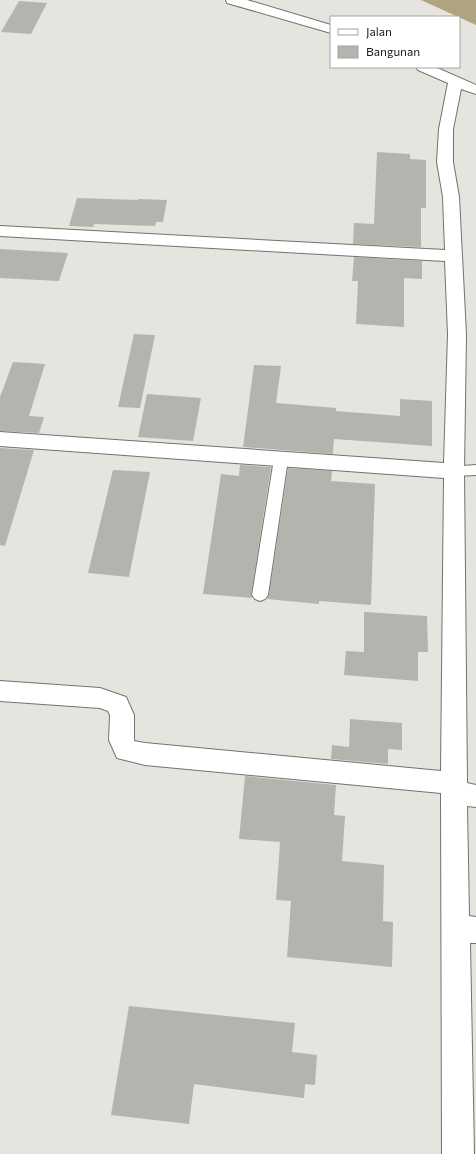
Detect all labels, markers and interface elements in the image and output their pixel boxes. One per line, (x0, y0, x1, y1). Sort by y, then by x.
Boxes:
legend (330, 16, 460, 68)
text: Jalan (366, 24, 392, 39)
text: Bangunan (366, 44, 420, 58)

